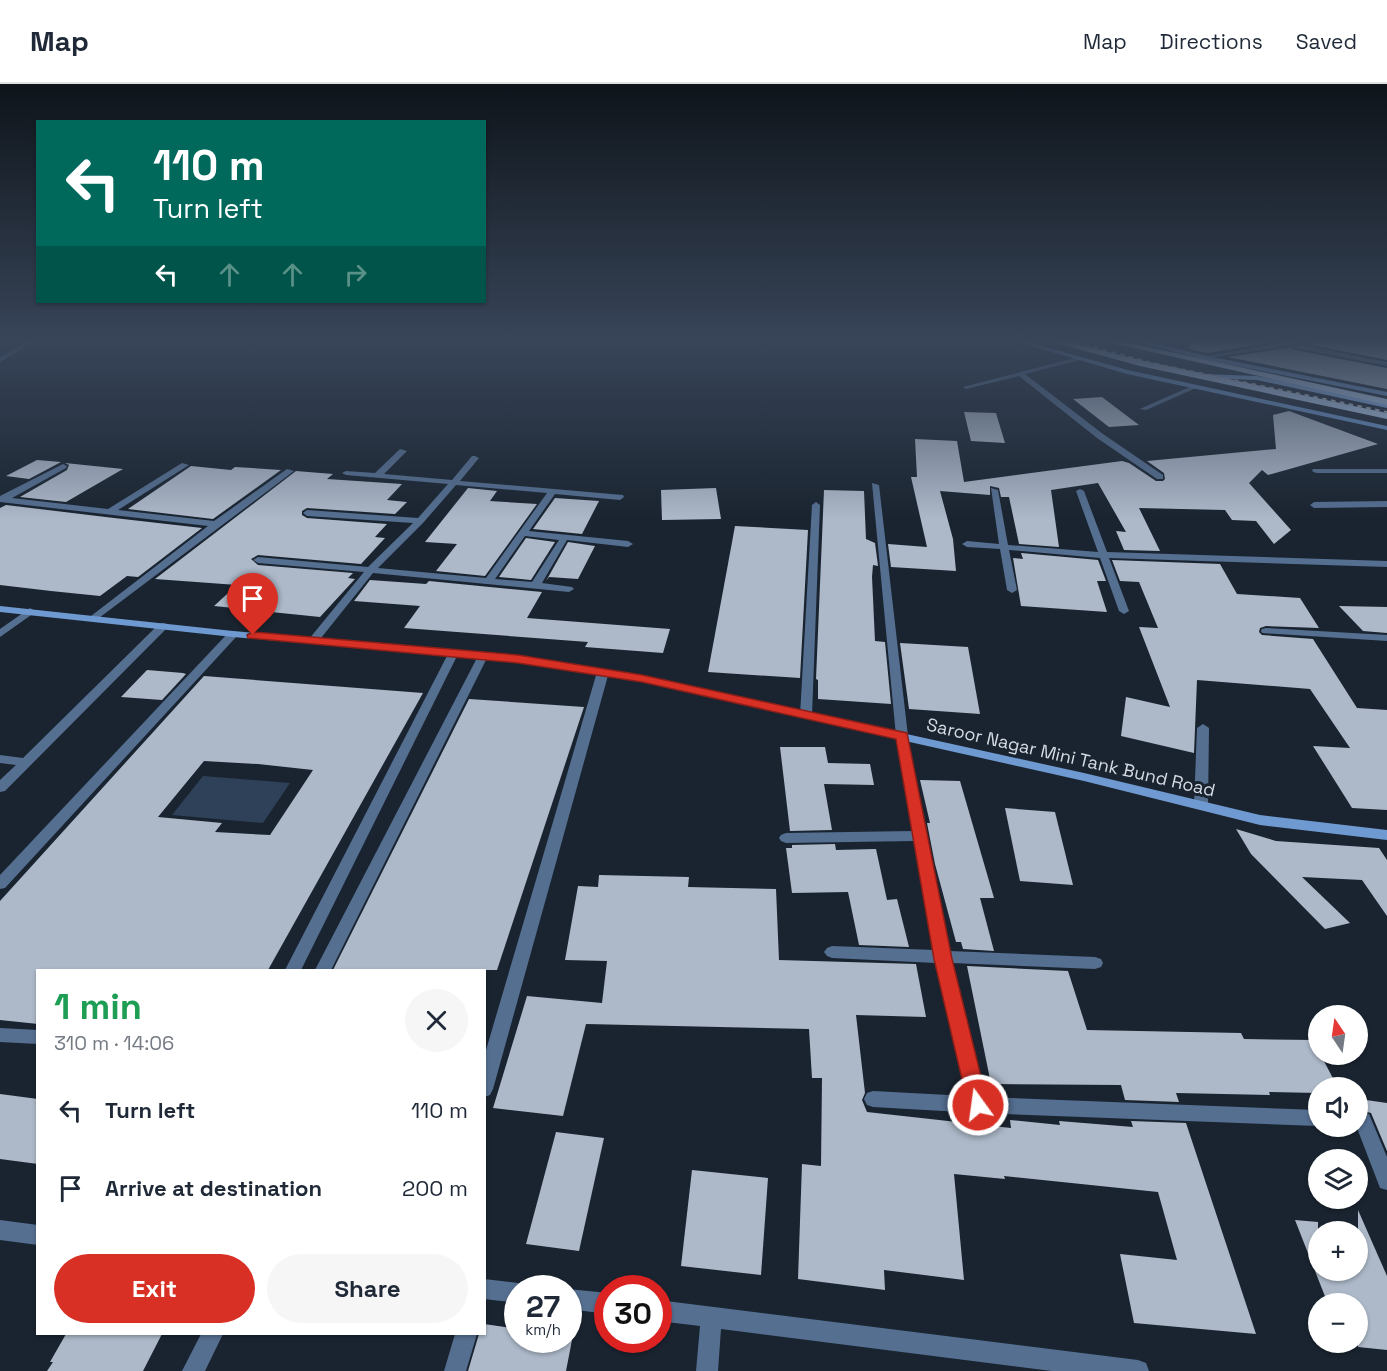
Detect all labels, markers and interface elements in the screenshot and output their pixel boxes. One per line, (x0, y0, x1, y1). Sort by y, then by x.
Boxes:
text: Map (30, 23, 89, 59)
text: Map (1083, 28, 1127, 55)
text: Directions (1160, 28, 1263, 55)
text: Saved (1296, 28, 1357, 55)
text: 110 m (153, 139, 265, 192)
icon: left (54, 144, 132, 222)
text: Turn left (153, 191, 263, 226)
icon: left (150, 258, 183, 291)
icon: ahead (213, 258, 246, 291)
icon: ahead (276, 258, 309, 291)
icon: right (339, 258, 372, 291)
pin (227, 573, 278, 635)
icon: arrive (236, 582, 269, 615)
street label: Saroor Nagar Mini Tank Bund Road (924, 713, 1218, 801)
text: 1 min (54, 984, 142, 1030)
button: close (405, 989, 468, 1052)
north arrow (1308, 1005, 1368, 1065)
map controls (1308, 1005, 1368, 1353)
text: 310 m · 14:06 (54, 1030, 174, 1056)
position arrow (946, 1073, 1010, 1137)
button: sound (1308, 1077, 1368, 1137)
icon: left (54, 1094, 87, 1127)
text: Turn left (105, 1096, 195, 1124)
text: 110 m (411, 1096, 468, 1124)
button: layers (1308, 1149, 1368, 1209)
icon: arrive (54, 1172, 87, 1205)
text: Arrive at destination (105, 1174, 322, 1202)
text: 200 m (402, 1174, 468, 1202)
button: + (1308, 1221, 1368, 1281)
button: Exit (54, 1254, 255, 1323)
button: Share (267, 1254, 468, 1323)
speed limit sign: 30 (594, 1275, 672, 1353)
text: 27 (526, 1287, 560, 1326)
button: − (1308, 1293, 1368, 1353)
text: km/h (525, 1320, 561, 1339)

